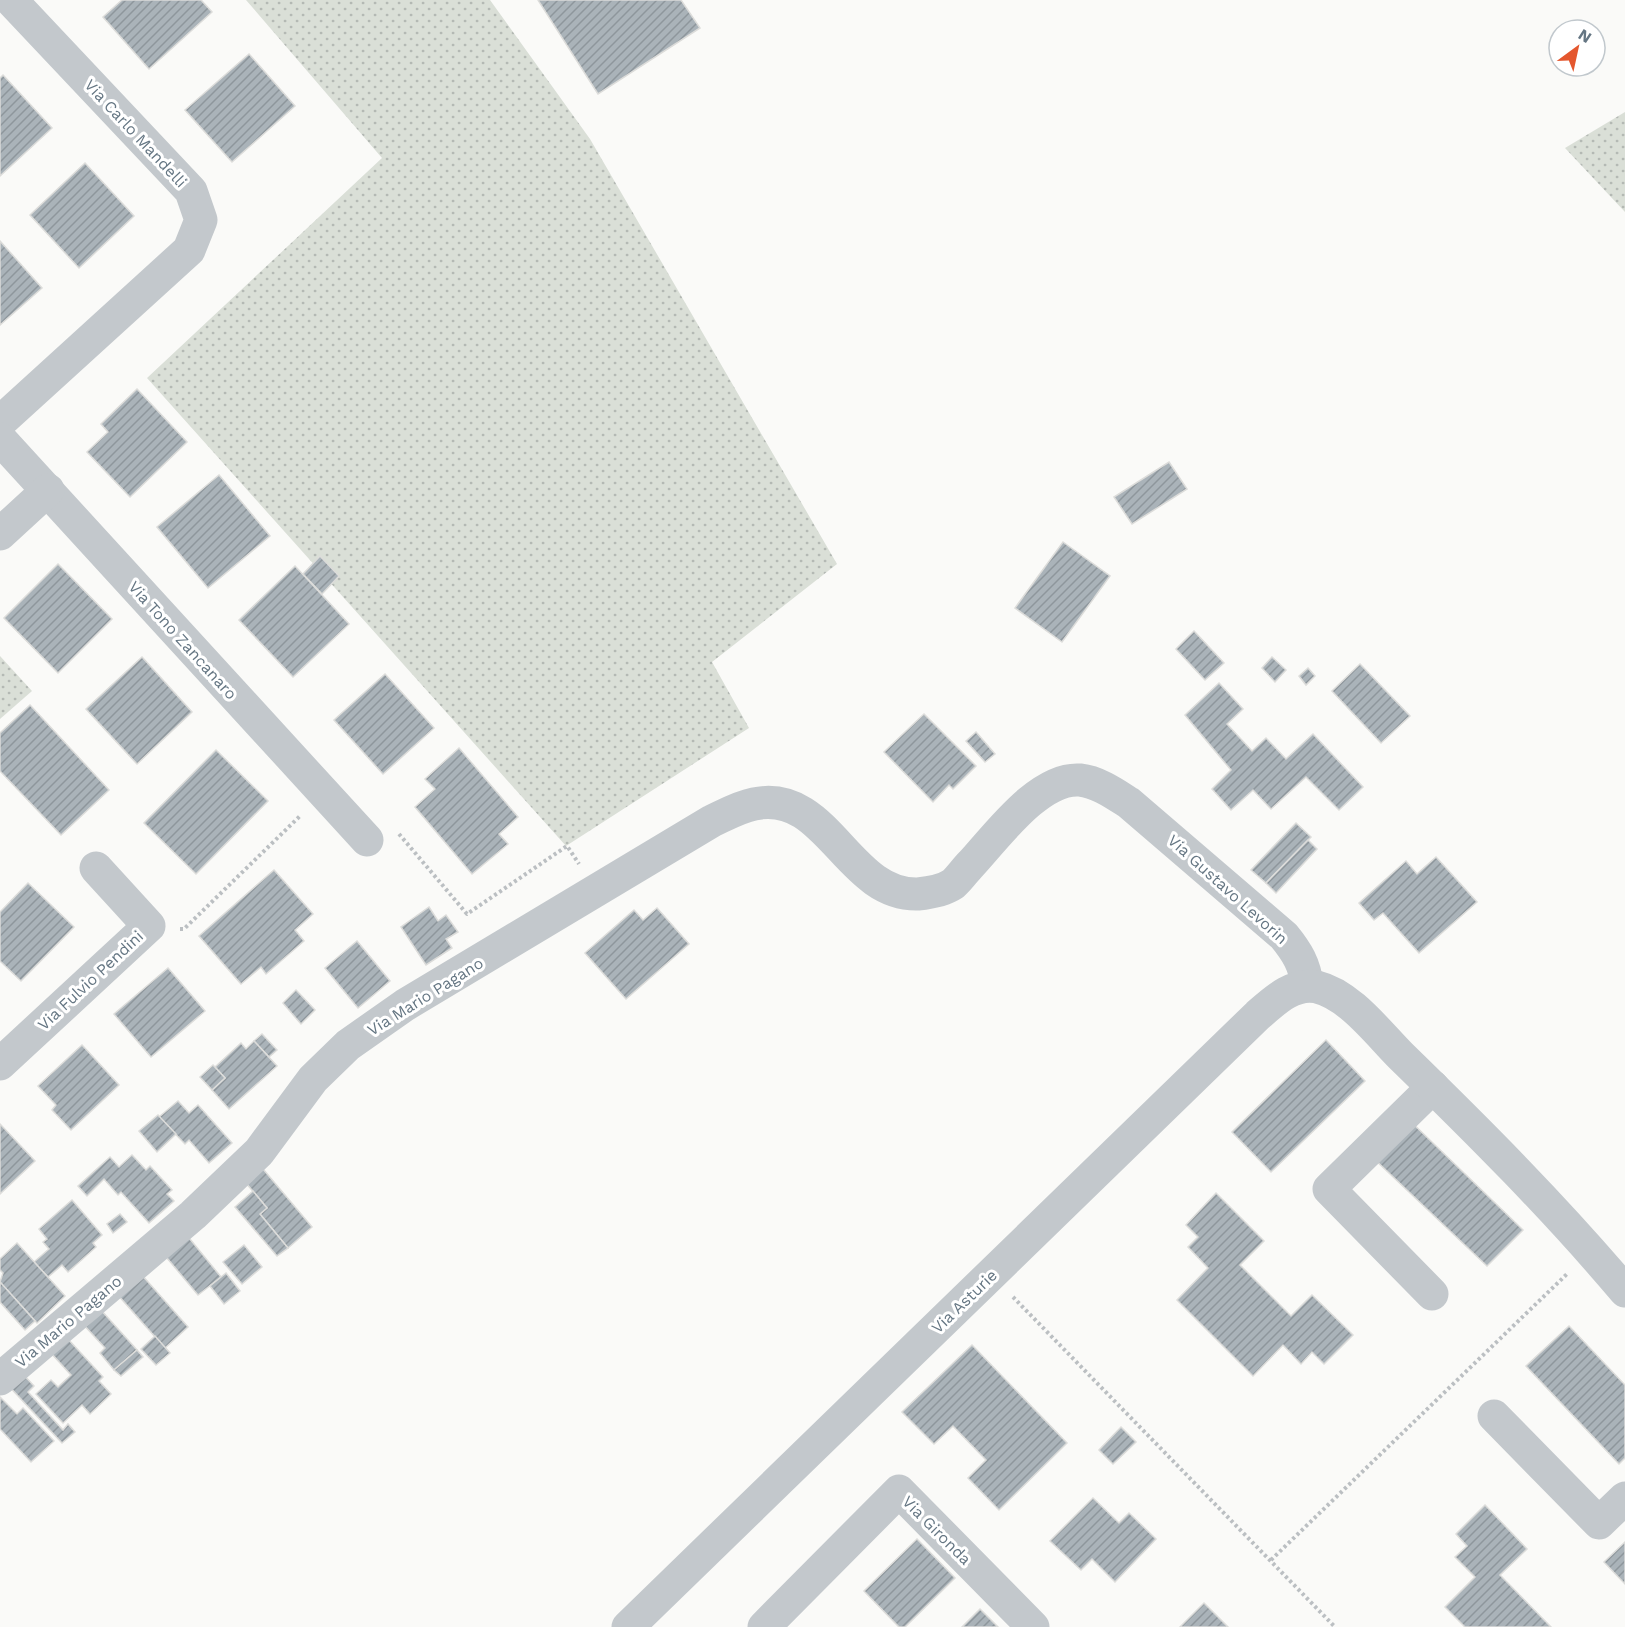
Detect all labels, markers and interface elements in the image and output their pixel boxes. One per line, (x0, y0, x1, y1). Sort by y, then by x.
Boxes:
north arrow (1547, 18, 1607, 78)
text: N (1575, 25, 1595, 47)
street label: Via Carlo Mandelli (81, 75, 191, 191)
street label: Via Tono Zancanaro (124, 577, 241, 703)
street label: Via Gustavo Levorin (1164, 831, 1291, 948)
street label: Via Fulvio Pendini (34, 927, 147, 1034)
street label: Via Mario Pagano (364, 953, 487, 1040)
street label: Via Asturie (928, 1265, 1001, 1337)
street label: Via Mario Pagano (11, 1271, 125, 1371)
street label: Via Gironda (898, 1492, 975, 1569)

